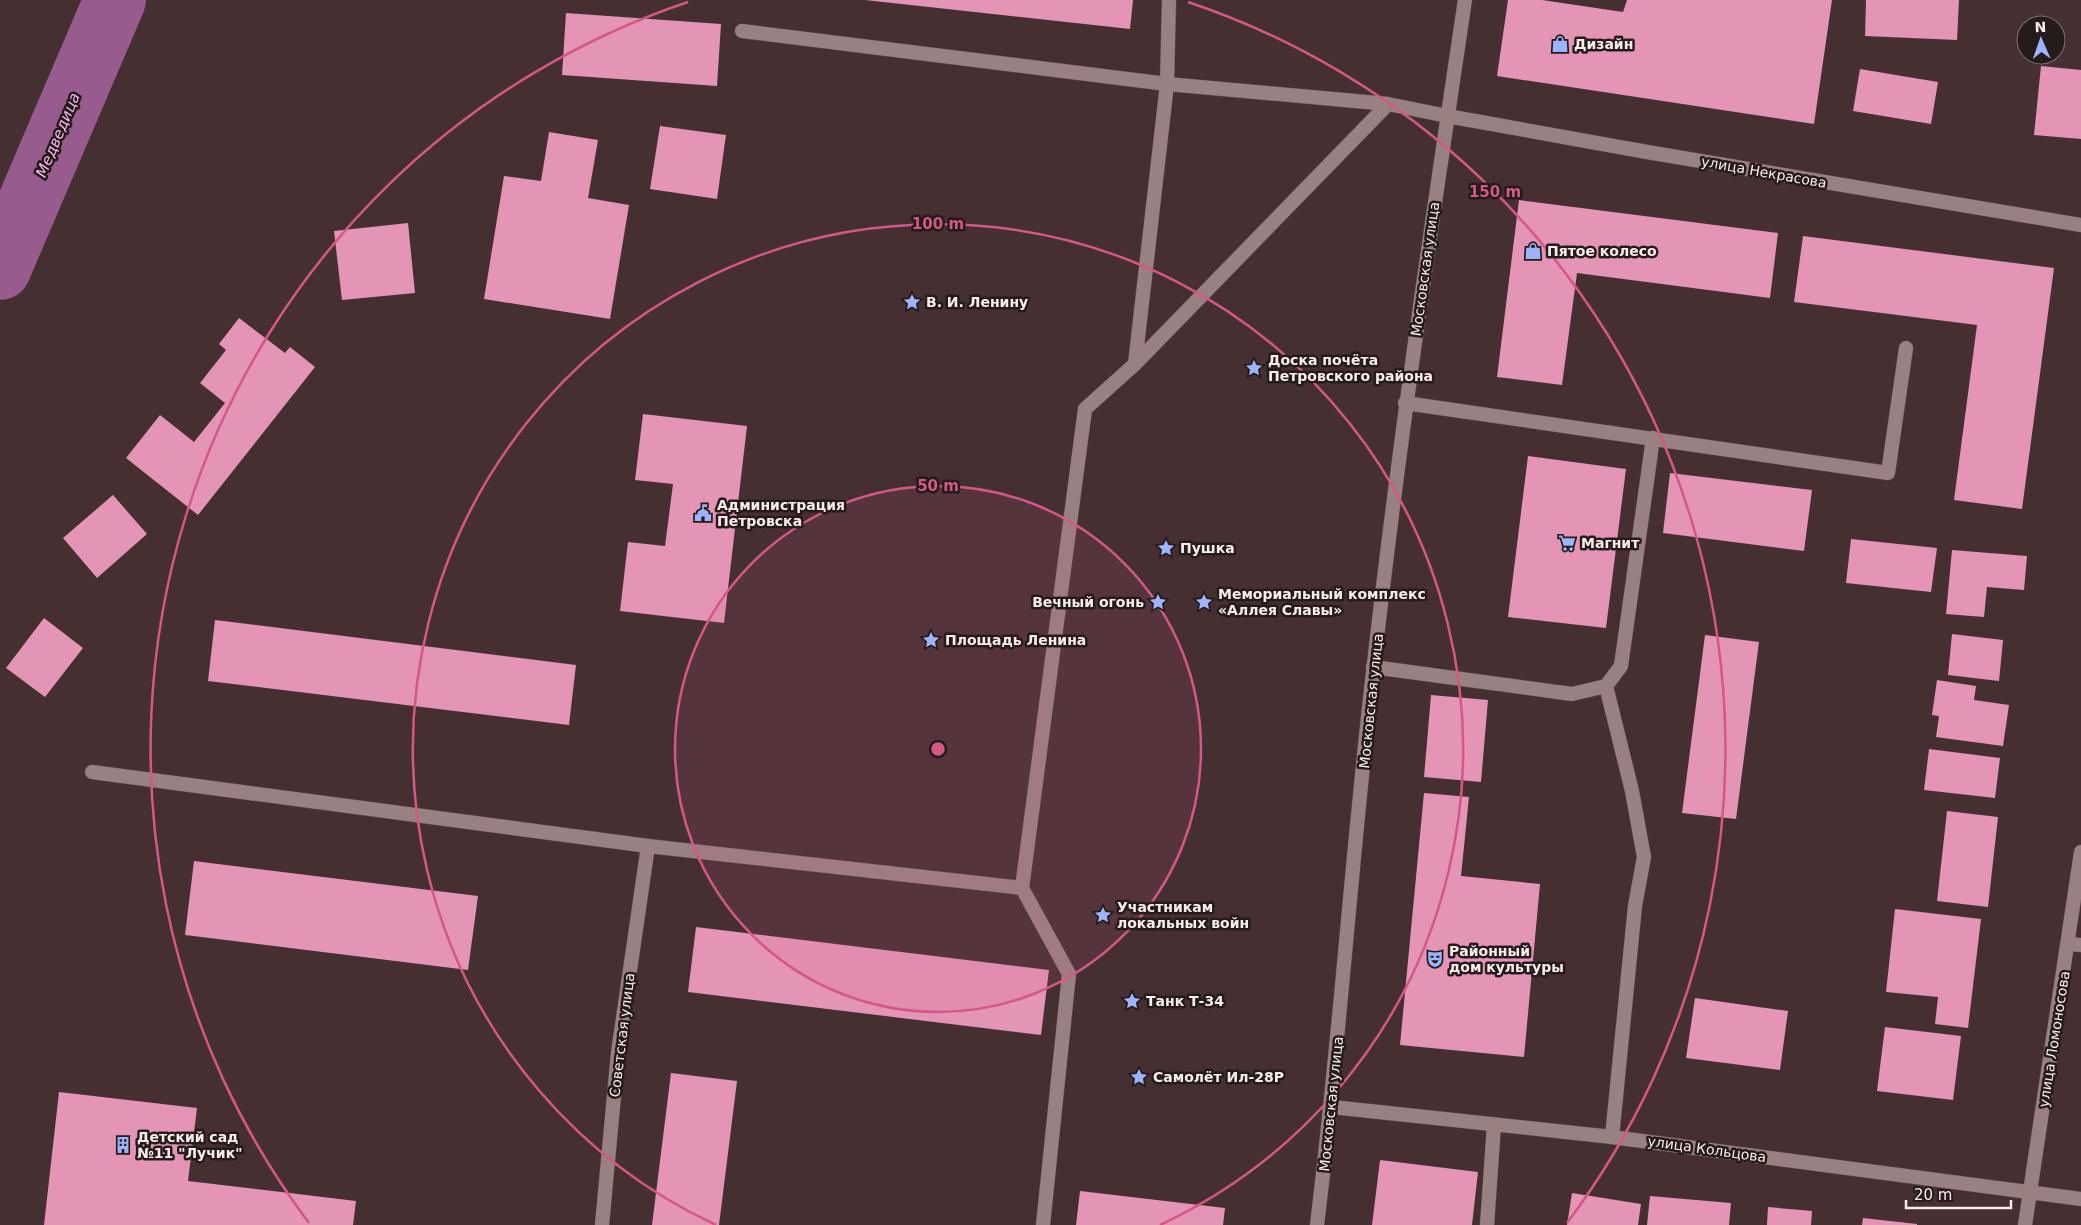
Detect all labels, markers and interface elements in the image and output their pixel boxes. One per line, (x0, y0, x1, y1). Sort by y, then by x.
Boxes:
north arrow (2016, 15, 2066, 65)
text: N (2034, 19, 2047, 35)
shop icon: Дизайн (1550, 34, 1570, 54)
place label: Дизайн (1574, 36, 1633, 52)
water label: Медведица (32, 90, 84, 180)
street label: улица Некрасова (1700, 153, 1828, 191)
text: 150 m (1469, 183, 1521, 201)
street label: Московская улица (1408, 201, 1442, 337)
text: 100 m (912, 215, 964, 233)
shop icon: Пятое колесо (1523, 241, 1543, 261)
place label: Пятое колесо (1547, 243, 1657, 259)
place icon: В. И. Ленину (902, 292, 922, 312)
place label: В. И. Ленину (926, 294, 1028, 310)
place label: Доска почёта Петровского района (1268, 352, 1433, 384)
place icon: Доска почёта Петровского района (1244, 358, 1264, 378)
text: 50 m (917, 477, 959, 495)
place label: Администрация Петровска (717, 497, 845, 529)
public building icon: Администрация Петровска (693, 503, 713, 523)
supermarket icon: Магнит (1557, 533, 1577, 553)
place label: Магнит (1581, 535, 1640, 551)
place icon: Пушка (1156, 538, 1176, 558)
place label: Пушка (1180, 540, 1235, 556)
place label: Мемориальный комплекс «Аллея Славы» (1218, 586, 1426, 618)
place icon: Вечный огонь (1148, 592, 1168, 612)
place icon: Мемориальный комплекс «Аллея Славы» (1194, 592, 1214, 612)
place label: Вечный огонь (1032, 594, 1144, 610)
place icon: Площадь Ленина (921, 630, 941, 650)
place label: Площадь Ленина (945, 632, 1086, 648)
street label: Московская улица (1356, 633, 1386, 769)
centre of rings (929, 740, 947, 758)
place label: Участникам локальных войн (1117, 899, 1249, 931)
place icon: Участникам локальных войн (1093, 905, 1113, 925)
place label: Районный дом культуры (1449, 943, 1564, 975)
theatre icon: Районный дом культуры (1425, 949, 1445, 969)
street label: улица Ломоносова (2035, 970, 2073, 1108)
street label: Советская улица (606, 972, 638, 1098)
place icon: Танк Т-34 (1122, 991, 1142, 1011)
place label: Танк Т-34 (1146, 993, 1224, 1009)
street label: Московская улица (1316, 1036, 1346, 1172)
place icon: Самолёт Ил-28Р (1129, 1067, 1149, 1087)
place label: Самолёт Ил-28Р (1153, 1069, 1284, 1085)
place label: Детский сад №11 "Лучик" (137, 1129, 242, 1161)
street label: улица Кольцова (1647, 1133, 1767, 1165)
building icon: Детский сад №11 "Лучик" (113, 1135, 133, 1155)
scale bar (1906, 1178, 2011, 1210)
text: 20 m (1914, 1186, 1952, 1204)

